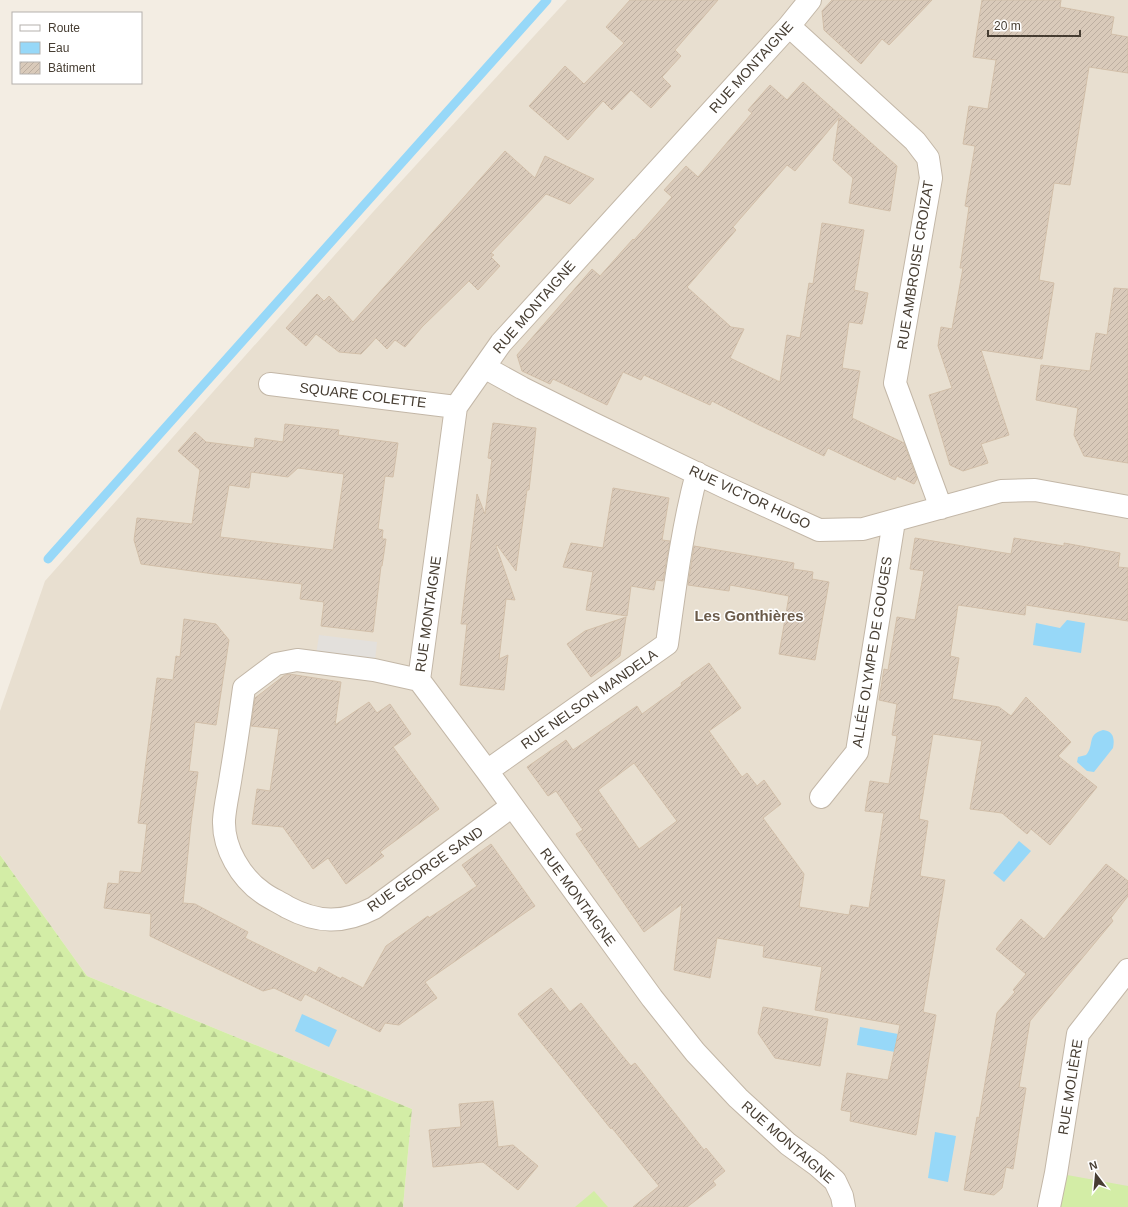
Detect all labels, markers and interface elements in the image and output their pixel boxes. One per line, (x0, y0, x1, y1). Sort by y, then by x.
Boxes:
legend (12, 12, 142, 84)
scale bar (988, 12, 1080, 38)
street label: RUE MONTAIGNE (706, 18, 796, 116)
text: 20 m (994, 19, 1021, 33)
text: Route (48, 21, 80, 35)
text: Eau (48, 41, 69, 55)
text: Bâtiment (48, 61, 96, 75)
street label: RUE AMBROISE CROIZAT (894, 179, 936, 351)
street label: RUE MONTAIGNE (490, 258, 578, 356)
street label: SQUARE COLETTE (299, 379, 427, 411)
street label: RUE VICTOR HUGO (687, 462, 813, 532)
street label: RUE MONTAIGNE (412, 555, 444, 673)
street label: ALLÉE OLYMPE DE GOUGES (849, 555, 895, 749)
district label: Les Gonthières (694, 607, 804, 624)
street label: RUE NELSON MANDELA (518, 645, 661, 752)
street label: RUE GEORGE SAND (364, 823, 486, 915)
street label: RUE MONTAIGNE (537, 845, 619, 949)
street label: RUE MOLIÈRE (1055, 1038, 1085, 1136)
street label: RUE MONTAIGNE (739, 1098, 837, 1186)
north arrow (1076, 1155, 1116, 1195)
text: N (1088, 1159, 1099, 1172)

